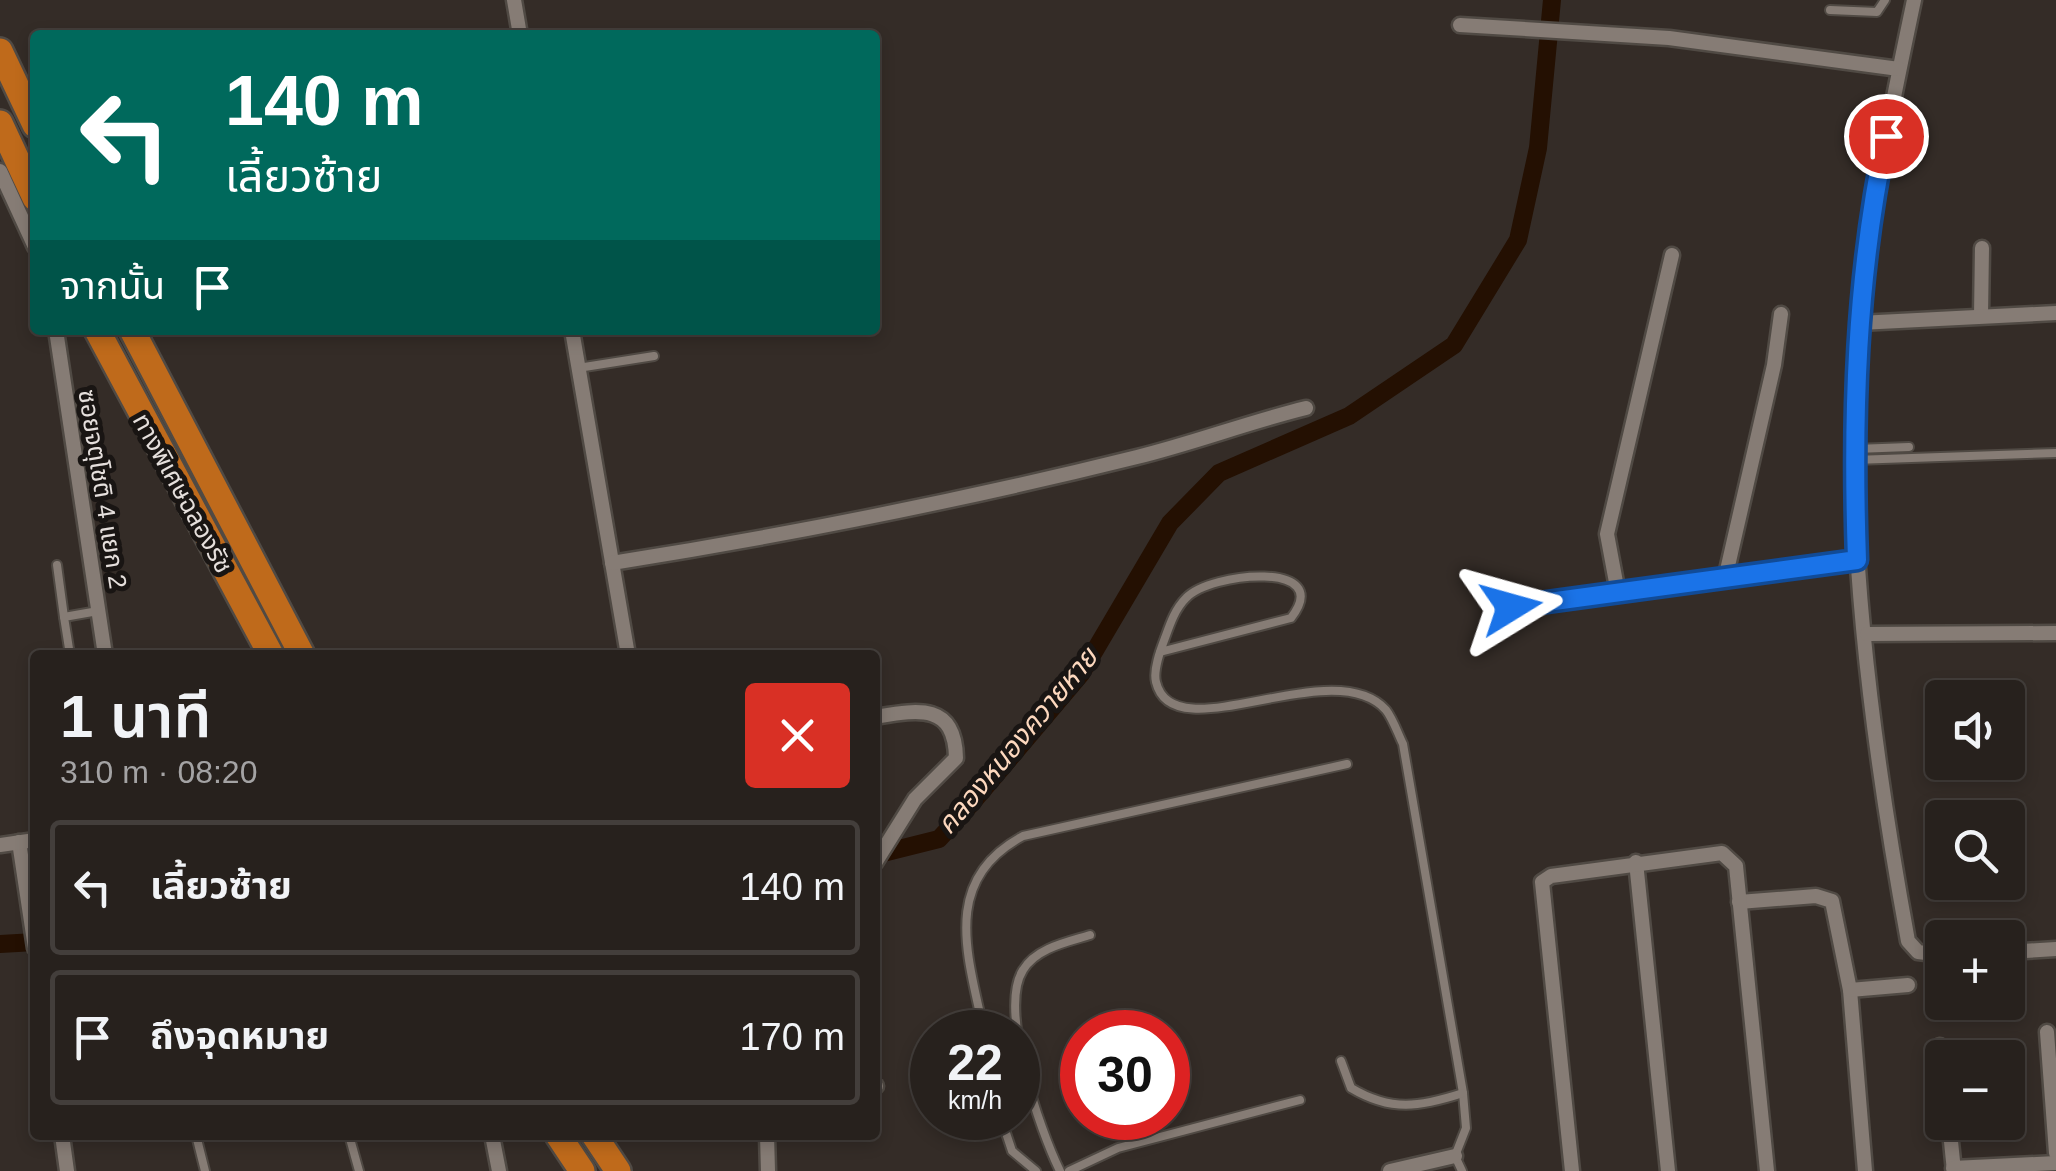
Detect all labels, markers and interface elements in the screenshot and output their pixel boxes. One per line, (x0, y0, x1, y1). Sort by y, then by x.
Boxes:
text: 140 m (225, 62, 423, 140)
icon: left (60, 70, 190, 200)
pin (1844, 94, 1929, 179)
icon: arrive (1859, 109, 1914, 164)
text: เลี้ยวซ้าย (225, 151, 382, 202)
icon: arrive (185, 260, 240, 315)
text: จากนั้น (60, 265, 165, 307)
street label: ซอยจตุโชติ 4 แยก 2 (71, 387, 133, 591)
street label: ทางพิเศษฉลองรัช (128, 408, 238, 578)
position arrow (1459, 555, 1563, 659)
water label: คลองหนองควายหาย (930, 640, 1105, 840)
map controls (1925, 680, 2025, 1140)
button: sound (1925, 680, 2025, 780)
text: 1 นาที (60, 683, 211, 750)
button: close (745, 683, 850, 788)
text: 310 m · 08:20 (60, 754, 257, 790)
button: search (1925, 800, 2025, 900)
icon: left (65, 860, 120, 915)
text: เลี้ยวซ้าย (150, 865, 292, 907)
text: 140 m (739, 866, 845, 908)
button: + (1925, 920, 2025, 1020)
icon: arrive (65, 1010, 120, 1065)
speed limit sign: 30 (1060, 1010, 1190, 1140)
text: ถึงจุดหมาย (150, 1015, 329, 1057)
text: 170 m (739, 1016, 845, 1058)
text: 22 (947, 1035, 1003, 1091)
button: − (1925, 1040, 2025, 1140)
text: km/h (948, 1086, 1002, 1114)

